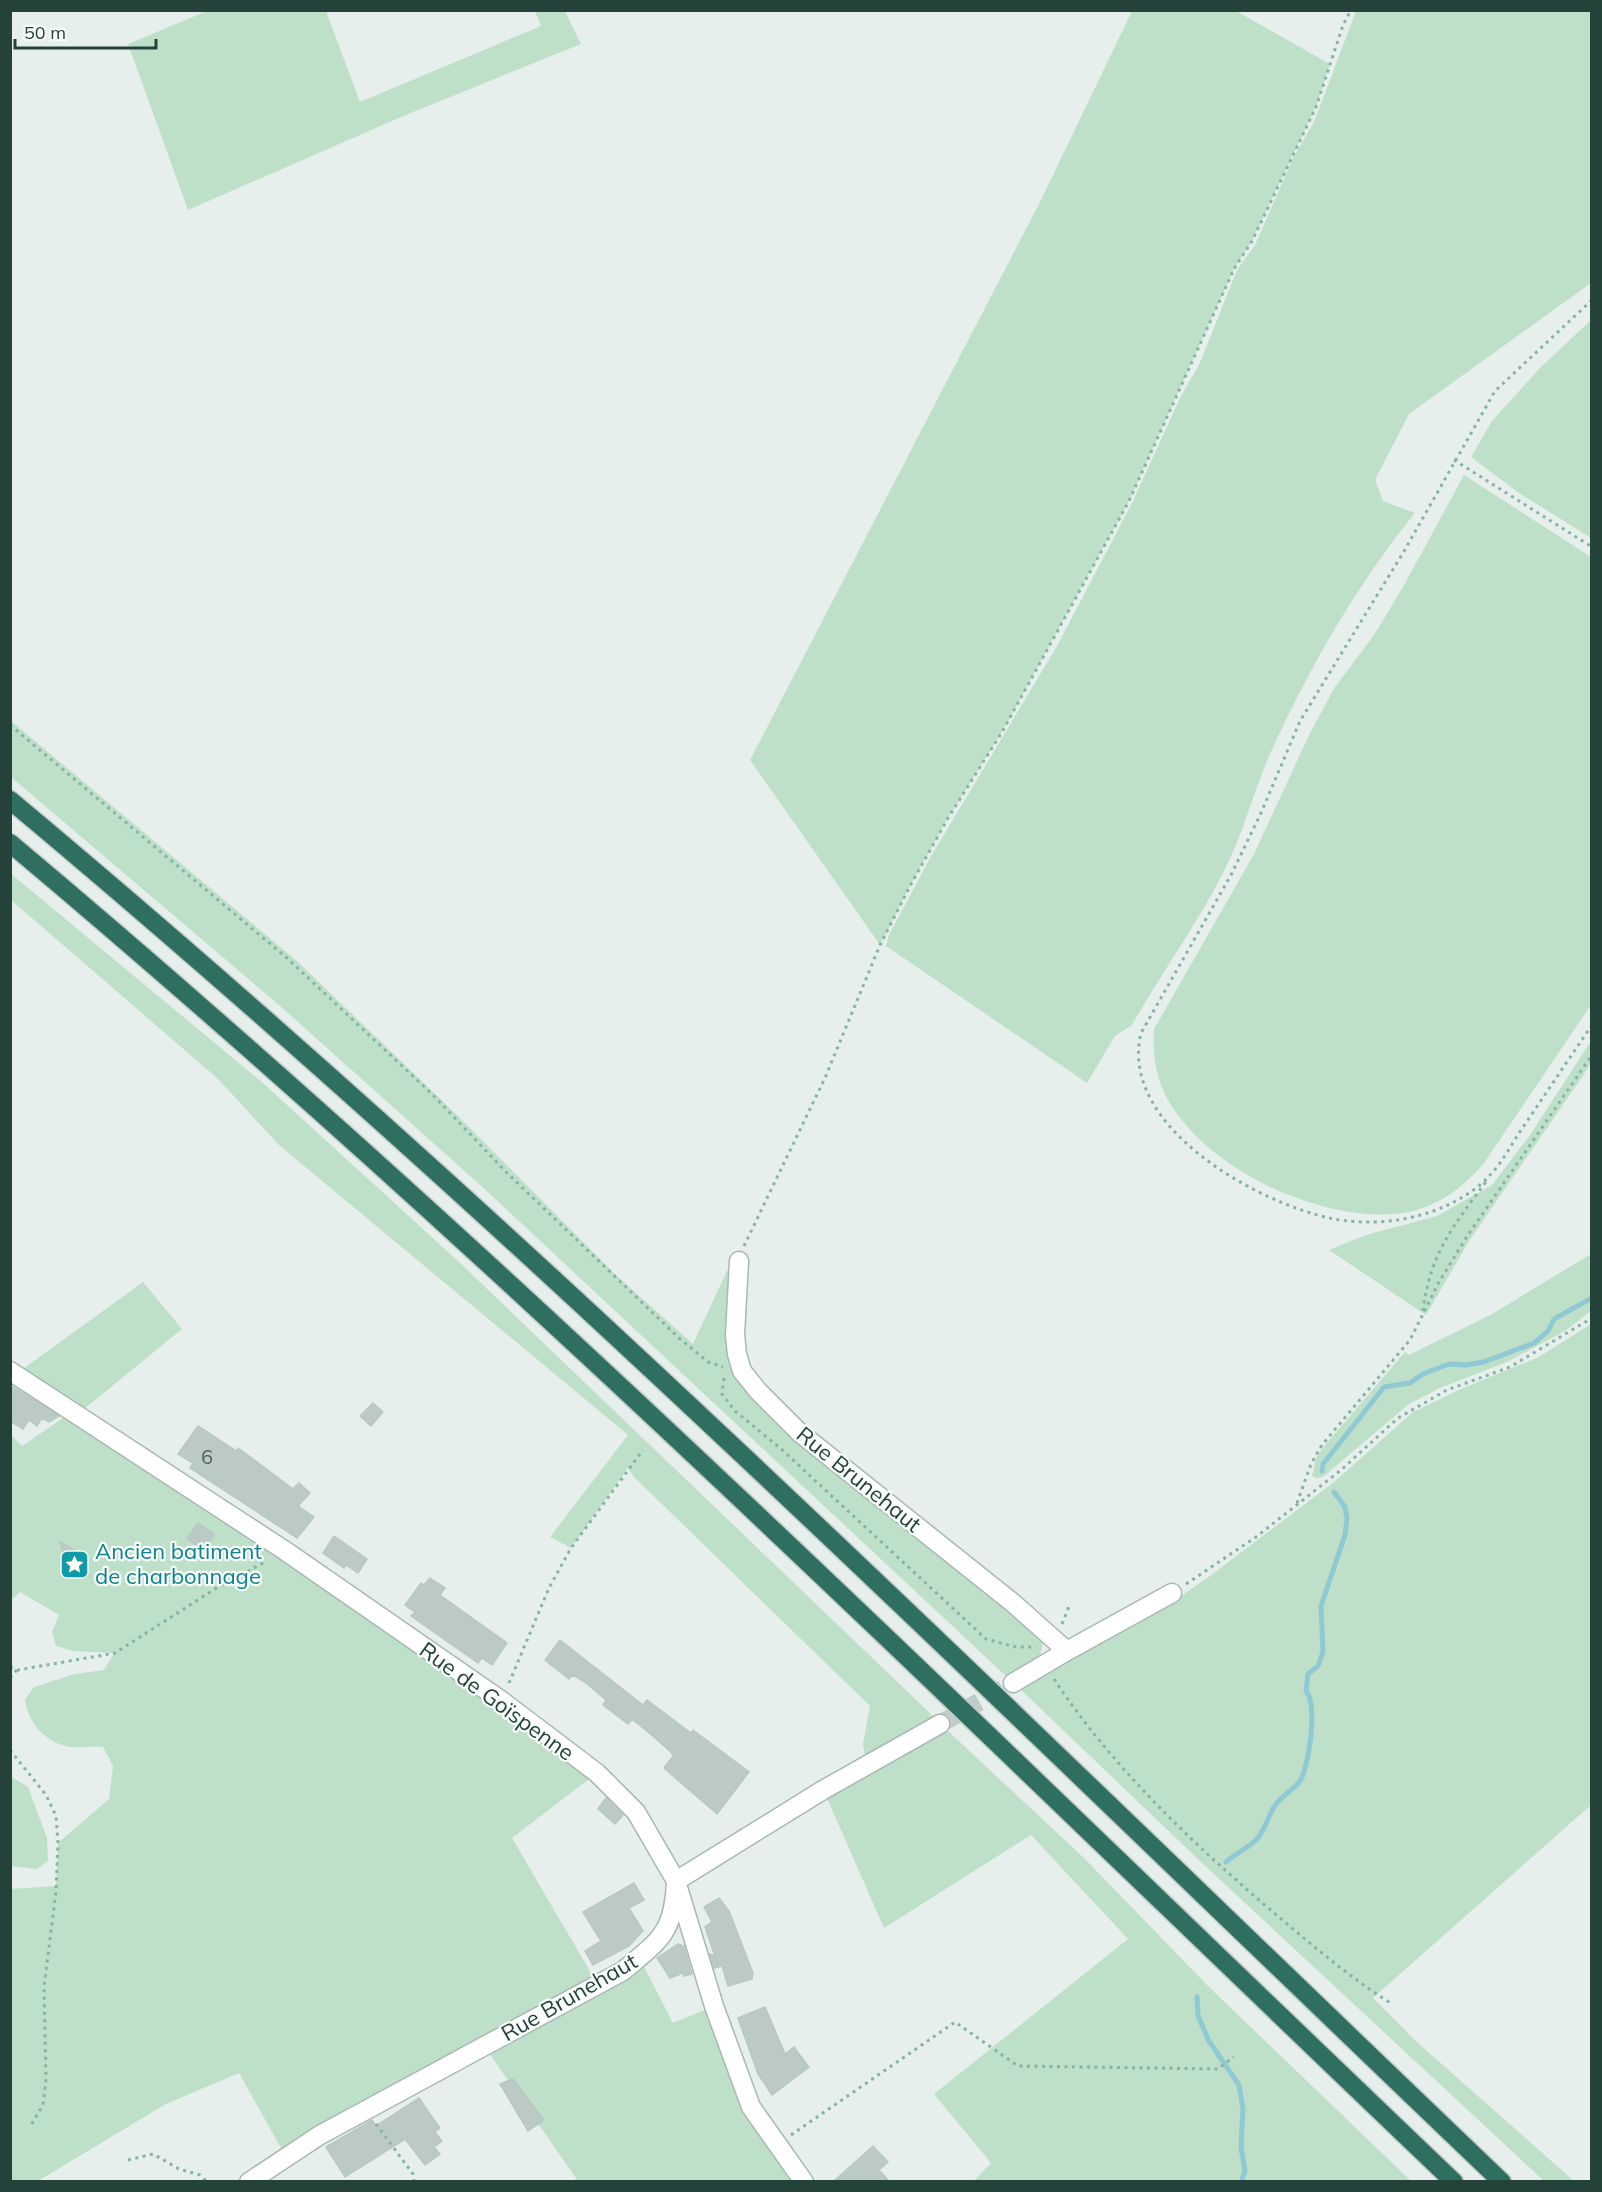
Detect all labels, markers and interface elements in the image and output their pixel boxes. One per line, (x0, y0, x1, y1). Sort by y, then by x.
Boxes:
scale bar (15, 12, 156, 50)
text: 50 m (24, 21, 66, 44)
street label: Rue Brunehaut (791, 1420, 927, 1538)
house number: 6 (201, 1444, 213, 1469)
place label: Ancien batiment de charbonnage (95, 1537, 262, 1590)
place icon: Ancien batiment de charbonnage (58, 1548, 90, 1580)
street label: Rue de Goïspenne (414, 1636, 580, 1766)
street label: Rue Brunehaut (496, 1947, 642, 2047)

